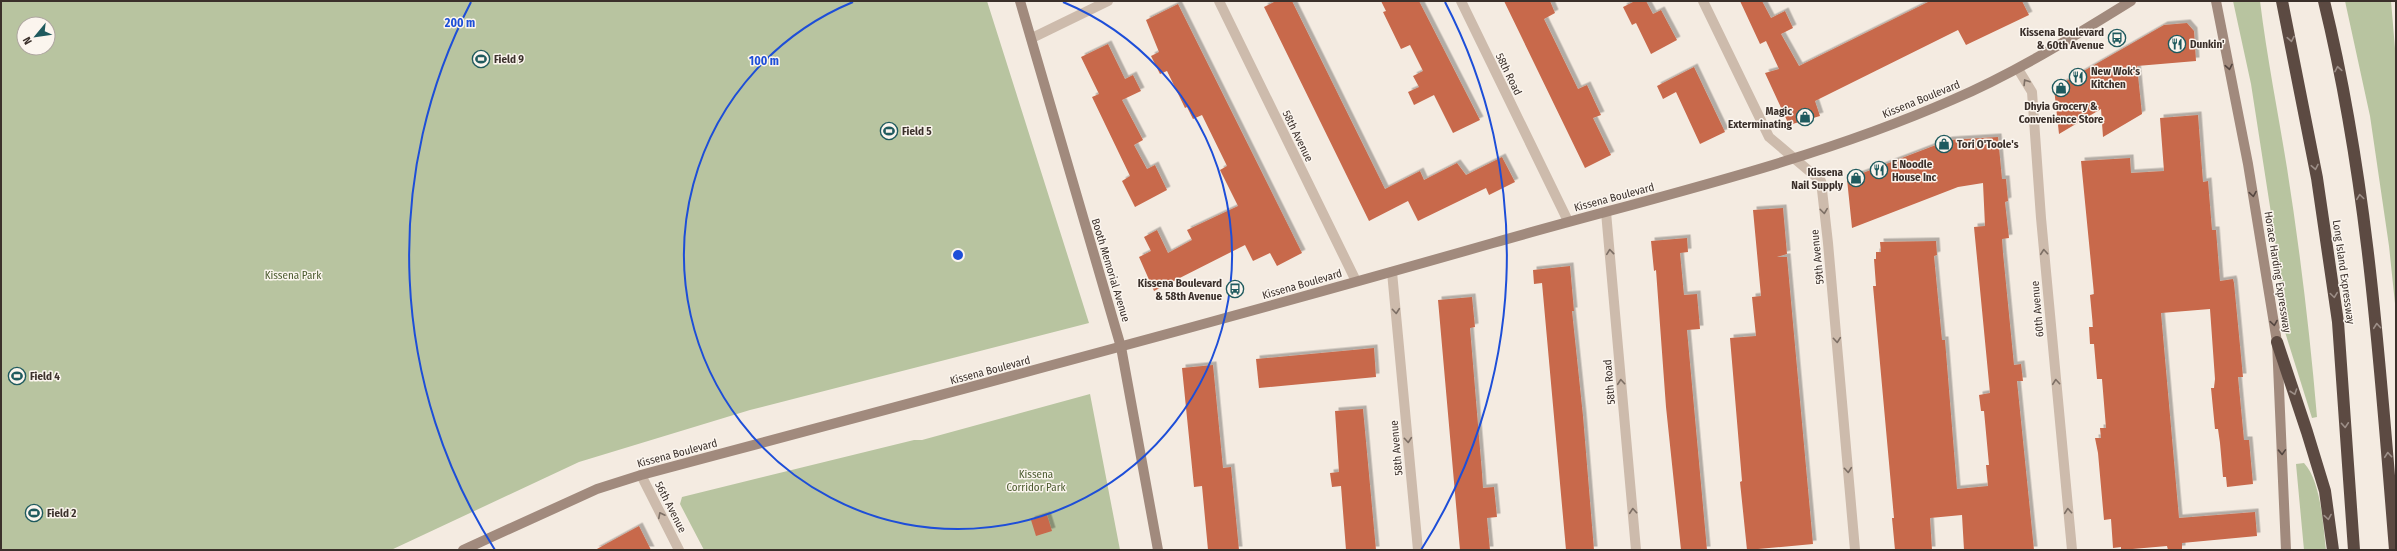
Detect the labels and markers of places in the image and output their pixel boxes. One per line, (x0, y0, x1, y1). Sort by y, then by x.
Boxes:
place label: Kissena Boulevard & 60th Avenue (2020, 26, 2104, 52)
bus stop icon: Kissena Boulevard & 60th Avenue (2107, 28, 2127, 48)
restaurant icon: Dunkin' (2167, 34, 2187, 54)
place label: Dunkin' (2190, 38, 2225, 51)
sports icon: Field 9 (471, 49, 491, 69)
place label: Field 9 (494, 53, 524, 66)
place label: New Wok's Kitchen (2091, 65, 2140, 91)
restaurant icon: New Wok's Kitchen (2068, 67, 2088, 87)
shop icon: Dhyia Grocery & Convenience Store (2051, 78, 2071, 98)
place label: Dhyia Grocery & Convenience Store (2019, 100, 2104, 126)
place label: Magic Exterminating (1728, 105, 1793, 131)
shop icon: Magic Exterminating (1795, 107, 1815, 127)
sports icon: Field 5 (879, 121, 899, 141)
place label: Field 5 (902, 125, 932, 138)
shop icon: Tori O'Toole's (1934, 134, 1954, 154)
place label: Tori O'Toole's (1957, 138, 2019, 151)
place label: E Noodle House Inc (1892, 158, 1937, 184)
restaurant icon: E Noodle House Inc (1869, 160, 1889, 180)
place label: Kissena Nail Supply (1791, 166, 1844, 192)
shop icon: Kissena Nail Supply (1846, 168, 1866, 188)
centre of rings (951, 248, 965, 262)
place label: Kissena Boulevard & 58th Avenue (1138, 277, 1222, 303)
bus stop icon: Kissena Boulevard & 58th Avenue (1225, 279, 1245, 299)
sports icon: Field 4 (7, 366, 27, 386)
place label: Field 4 (30, 370, 60, 383)
sports icon: Field 2 (24, 503, 44, 523)
place label: Field 2 (47, 507, 76, 520)

